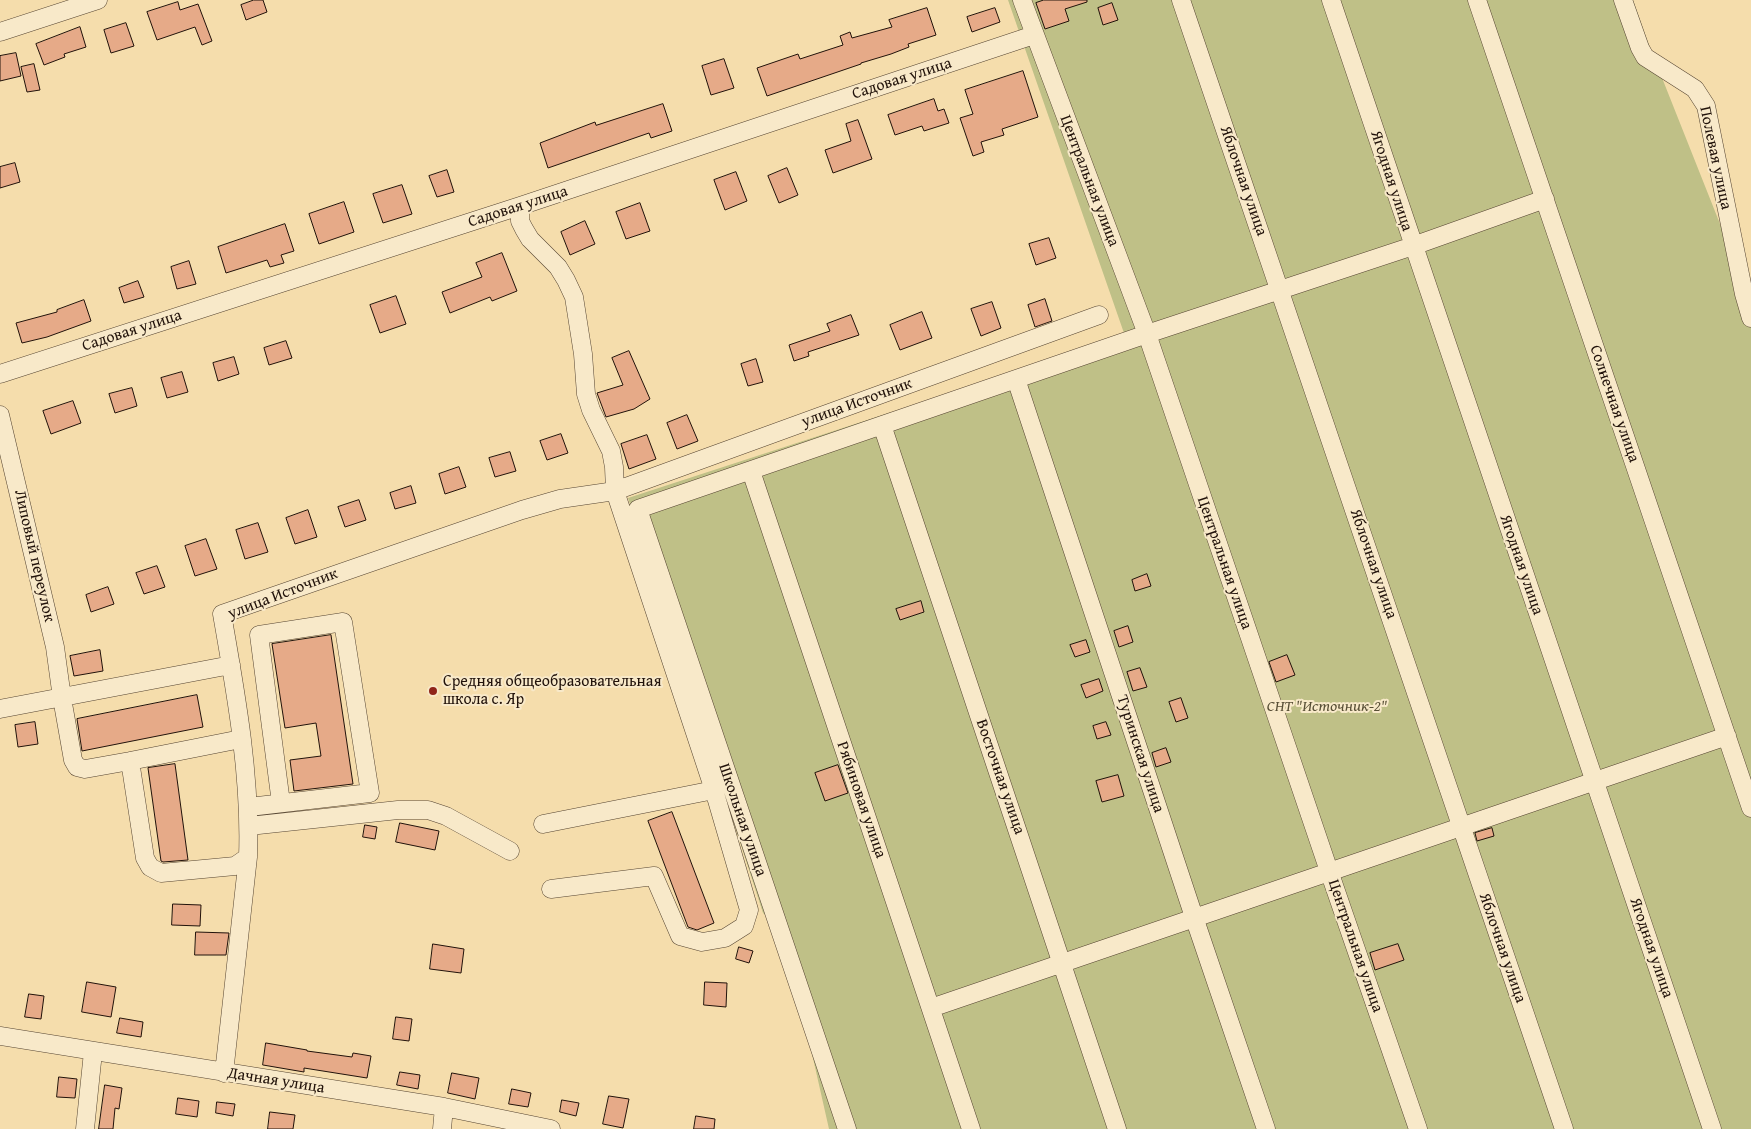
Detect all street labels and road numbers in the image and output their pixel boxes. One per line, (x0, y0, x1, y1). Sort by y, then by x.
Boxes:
street label: Садовая улица (850, 54, 954, 104)
street label: Полевая улица (1695, 105, 1735, 211)
street label: Центральная улица (1055, 113, 1123, 249)
street label: Яблочная улица (1215, 124, 1271, 238)
street label: Ягодная улица (1366, 128, 1416, 234)
street label: Садовая улица (466, 182, 570, 232)
street label: Садовая улица (80, 306, 184, 356)
street label: Солнечная улица (1585, 343, 1643, 465)
street label: улица Источник (799, 374, 915, 432)
street label: Липовый переулок (9, 488, 59, 624)
street label: Центральная улица (1192, 494, 1256, 632)
street label: Яблочная улица (1345, 507, 1401, 621)
street label: Ягодная улица (1495, 512, 1547, 618)
street label: улица Источник (225, 564, 341, 624)
street label: Туринская улица (1112, 693, 1168, 815)
street label: Восточная улица (971, 717, 1029, 837)
street label: Рябиновая улица (832, 739, 890, 861)
street label: Школьная улица (714, 761, 770, 879)
street label: Центральная улица (1323, 877, 1387, 1015)
street label: Яблочная улица (1474, 891, 1530, 1005)
street label: Ягодная улица (1625, 895, 1677, 1001)
street label: Дачная улица (226, 1064, 326, 1098)

